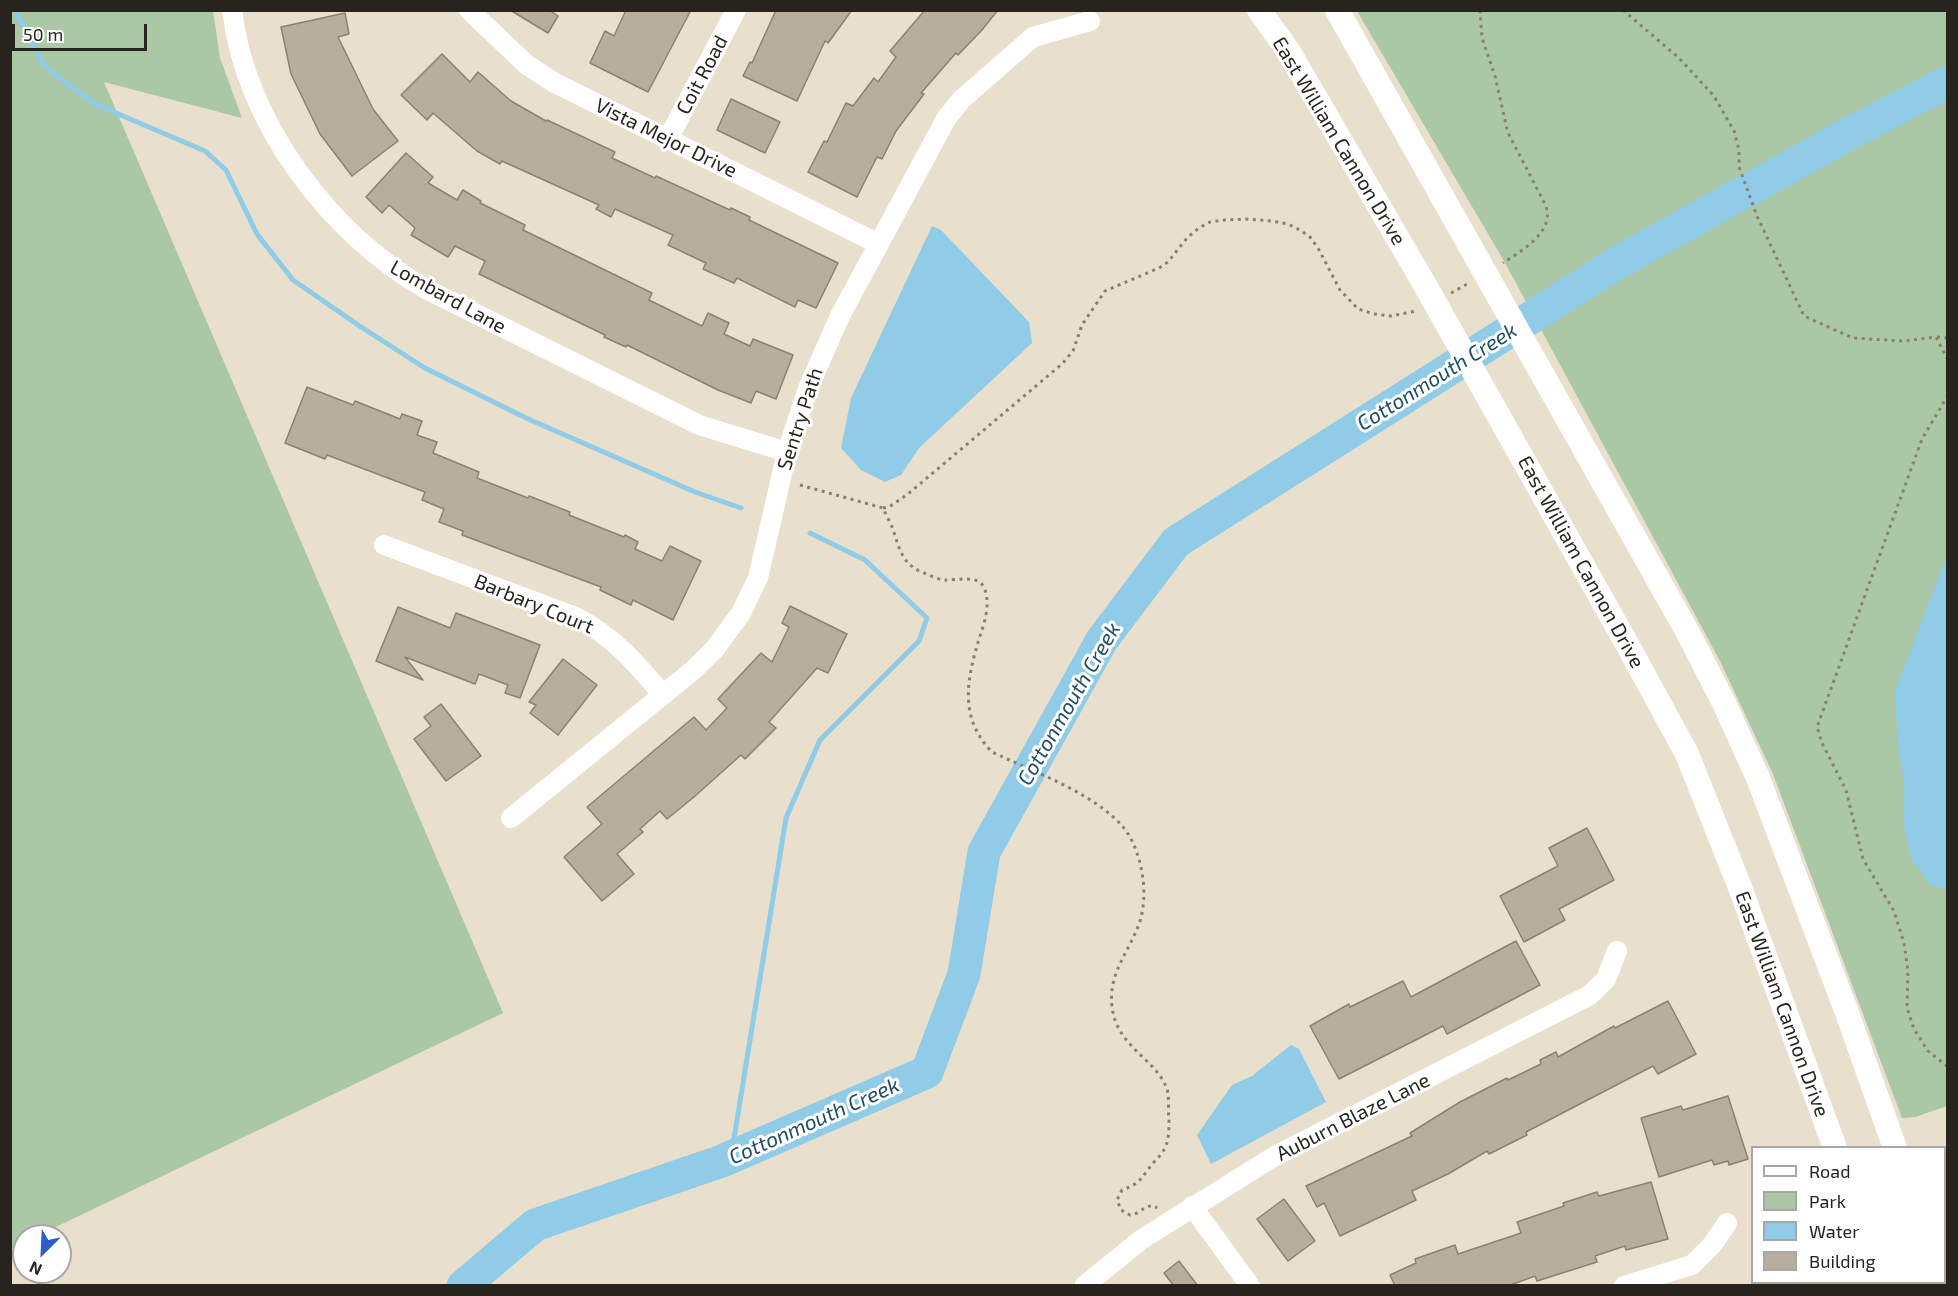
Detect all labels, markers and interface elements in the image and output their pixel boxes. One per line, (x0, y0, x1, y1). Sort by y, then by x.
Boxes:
scale bar (15, 12, 150, 50)
text: 50 m (23, 23, 63, 45)
street label: Coit Road (671, 31, 733, 119)
street label: East William Cannon Drive (1267, 33, 1411, 249)
street label: Vista Mejor Drive (591, 93, 741, 183)
street label: Lombard Lane (386, 255, 510, 339)
water label: Cottonmouth Creek (1352, 318, 1522, 436)
street label: Sentry Path (772, 365, 828, 473)
street label: East William Cannon Drive (1513, 452, 1649, 672)
street label: Barbary Court (471, 569, 597, 639)
water label: Cottonmouth Creek (1012, 618, 1126, 790)
street label: East William Cannon Drive (1730, 888, 1834, 1120)
street label: Auburn Blaze Lane (1272, 1068, 1434, 1166)
water label: Cottonmouth Creek (725, 1072, 903, 1170)
legend (1751, 1146, 1946, 1284)
text: Road (1809, 1160, 1850, 1182)
text: Park (1809, 1190, 1846, 1212)
text: Water (1809, 1220, 1859, 1242)
north arrow (12, 1224, 72, 1284)
text: Building (1809, 1250, 1876, 1272)
text: N (26, 1258, 44, 1280)

